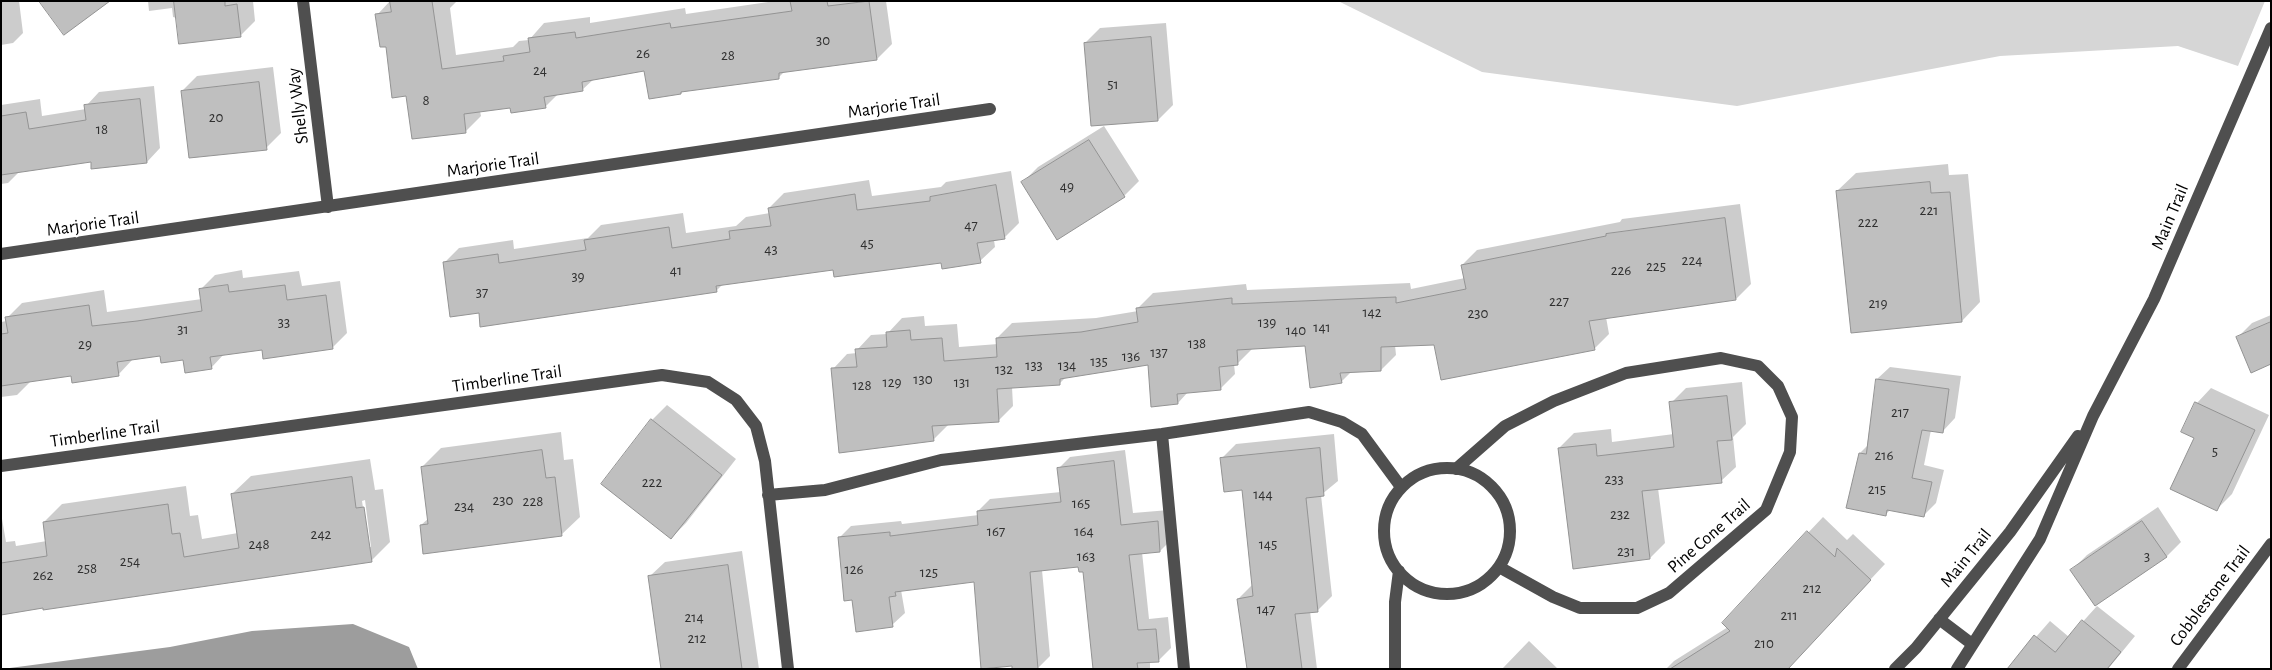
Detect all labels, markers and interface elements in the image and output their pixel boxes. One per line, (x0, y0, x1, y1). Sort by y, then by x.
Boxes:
house number: 30 (816, 31, 830, 49)
house number: 26 (636, 44, 650, 62)
house number: 28 (721, 46, 735, 64)
house number: 24 (533, 61, 547, 79)
street label: Shelly Way (283, 67, 313, 145)
house number: 51 (1107, 75, 1119, 93)
street label: Marjorie Trail (846, 89, 942, 123)
house number: 8 (422, 91, 430, 109)
house number: 20 (209, 108, 223, 126)
house number: 18 (96, 120, 108, 138)
street label: Marjorie Trail (445, 148, 541, 182)
house number: 49 (1060, 177, 1074, 195)
street label: Main Trail (2147, 181, 2193, 253)
house number: 221 (1920, 201, 1938, 219)
street label: Marjorie Trail (45, 207, 141, 241)
house number: 222 (1858, 213, 1878, 231)
house number: 47 (964, 216, 978, 234)
house number: 45 (860, 234, 874, 252)
house number: 43 (764, 240, 778, 258)
house number: 224 (1682, 251, 1702, 269)
house number: 225 (1646, 257, 1666, 275)
house number: 41 (670, 261, 682, 279)
house number: 226 (1611, 261, 1631, 279)
house number: 39 (571, 267, 585, 285)
house number: 37 (476, 283, 488, 301)
house number: 227 (1549, 292, 1569, 310)
house number: 219 (1868, 294, 1888, 312)
house number: 142 (1362, 303, 1382, 321)
house number: 230 (1468, 304, 1488, 322)
house number: 33 (278, 313, 290, 331)
house number: 139 (1258, 313, 1276, 331)
house number: 141 (1313, 318, 1331, 336)
house number: 31 (177, 320, 189, 338)
house number: 140 (1286, 321, 1306, 339)
house number: 138 (1188, 334, 1206, 352)
house number: 29 (78, 335, 92, 353)
house number: 137 (1150, 343, 1168, 361)
house number: 136 (1122, 347, 1140, 365)
house number: 135 (1090, 352, 1108, 370)
house number: 133 (1025, 356, 1043, 374)
house number: 134 (1058, 356, 1076, 374)
house number: 132 (995, 360, 1013, 378)
street label: Timberline Trail (451, 361, 563, 397)
house number: 130 (913, 370, 933, 388)
house number: 129 (882, 373, 902, 391)
house number: 131 (954, 373, 970, 391)
house number: 128 (852, 376, 872, 394)
house number: 217 (1891, 403, 1909, 421)
street label: Timberline Trail (49, 416, 161, 452)
house number: 5 (2212, 442, 2218, 460)
house number: 216 (1874, 446, 1894, 464)
house number: 233 (1604, 470, 1624, 488)
house number: 222 (642, 473, 662, 491)
house number: 215 (1868, 480, 1886, 498)
house number: 144 (1253, 485, 1273, 503)
house number: 230 (493, 491, 513, 509)
house number: 228 (523, 492, 543, 510)
house number: 165 (1072, 494, 1090, 512)
street label: Pine Cone Trail (1663, 494, 1755, 578)
house number: 234 (454, 497, 474, 515)
house number: 232 (1610, 505, 1630, 523)
house number: 167 (987, 522, 1005, 540)
house number: 164 (1074, 522, 1094, 540)
street label: Main Trail (1936, 524, 1996, 592)
house number: 242 (311, 525, 331, 543)
house number: 248 (248, 535, 270, 553)
house number: 145 (1259, 535, 1277, 553)
street label: Cobblestone Trail (2165, 541, 2255, 651)
house number: 231 (1617, 542, 1635, 560)
house number: 163 (1077, 547, 1095, 565)
house number: 3 (2144, 547, 2150, 565)
house number: 254 (120, 552, 140, 570)
house number: 258 (77, 559, 97, 577)
house number: 126 (844, 560, 864, 578)
house number: 125 (920, 563, 938, 581)
house number: 262 (33, 566, 53, 584)
house number: 212 (1803, 579, 1821, 597)
house number: 147 (1257, 600, 1275, 618)
house number: 211 (1780, 606, 1798, 624)
house number: 214 (684, 608, 704, 626)
house number: 212 (688, 629, 706, 647)
house number: 210 (1754, 634, 1774, 652)

